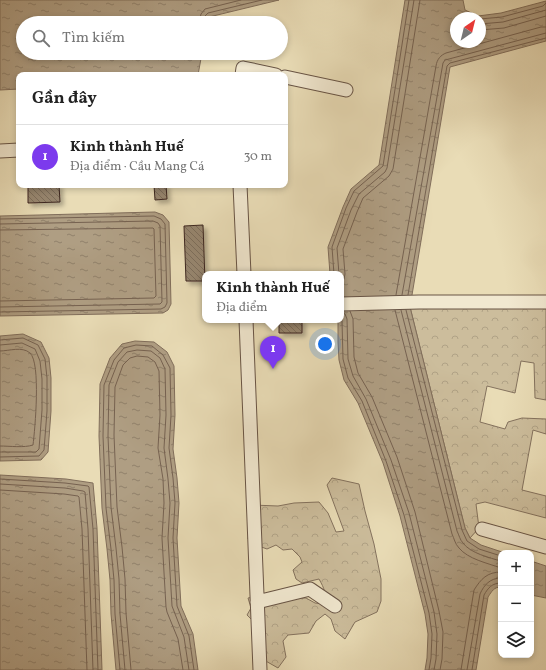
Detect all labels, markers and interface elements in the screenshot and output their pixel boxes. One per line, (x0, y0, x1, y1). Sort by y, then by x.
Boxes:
north arrow (450, 12, 486, 48)
search box (16, 16, 288, 60)
icon: search (30, 27, 52, 49)
text: Tìm kiếm (62, 28, 125, 49)
text: Gần đây (32, 87, 97, 110)
text: Kinh thành Huế (70, 137, 184, 158)
text: 1 (42, 148, 48, 166)
text: 30 m (244, 148, 272, 166)
text: Địa điểm · Cầu Mang Cá (70, 158, 205, 176)
popup (202, 271, 344, 323)
text: Kinh thành Huế (216, 278, 330, 299)
text: Địa điểm (216, 299, 268, 317)
your location (315, 334, 335, 354)
pin: 1 (260, 336, 286, 369)
map controls (498, 550, 534, 658)
button: + (498, 550, 534, 586)
button: − (498, 586, 534, 622)
button: layers (498, 622, 534, 658)

